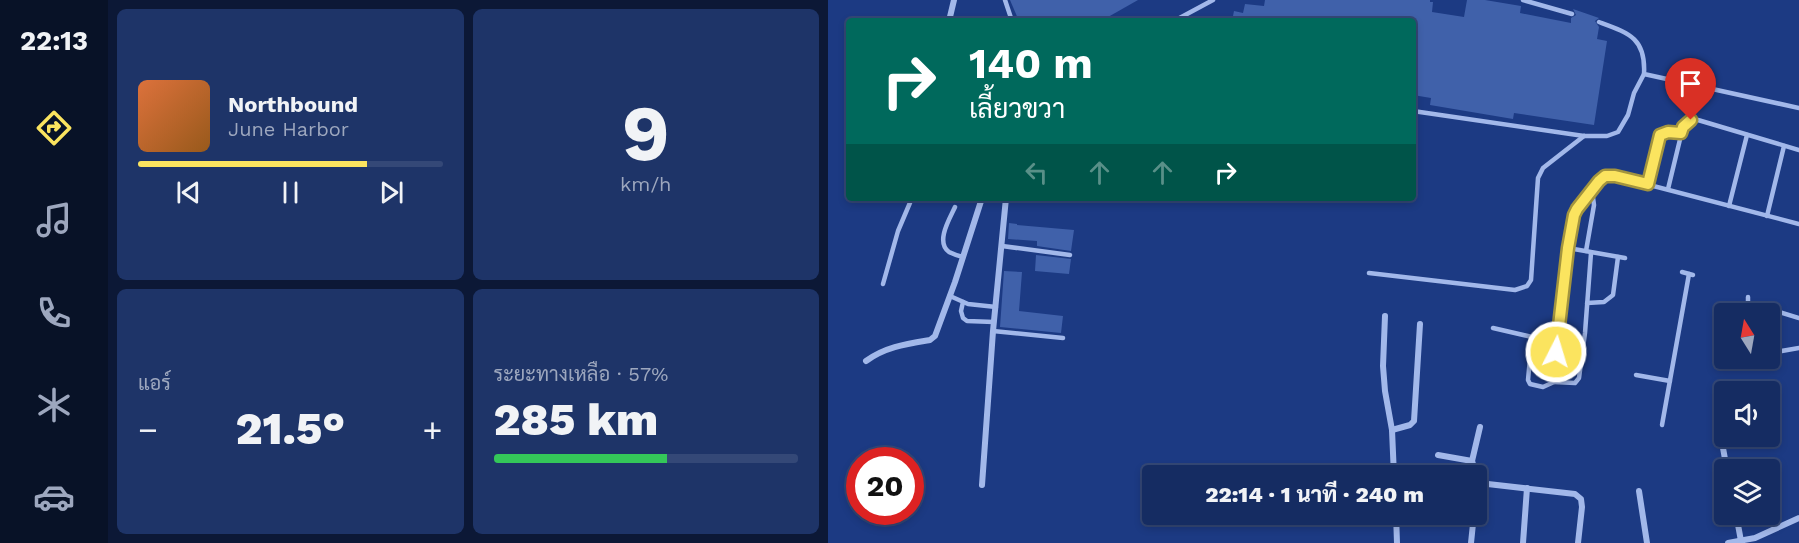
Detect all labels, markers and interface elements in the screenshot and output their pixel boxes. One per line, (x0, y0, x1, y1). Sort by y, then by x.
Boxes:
text: 22:13 (20, 25, 88, 57)
text: 140 m (969, 39, 1093, 88)
icon: right (870, 42, 948, 120)
pin (1665, 58, 1716, 120)
icon: arrive (1674, 67, 1707, 100)
text: 9 (622, 87, 670, 179)
text: Northbound (228, 92, 358, 117)
text: เลี้ยวขวา (969, 93, 1065, 125)
icon: directions (33, 107, 75, 149)
text: June Harbor (228, 117, 349, 141)
icon: left (1020, 156, 1053, 189)
icon: ahead (1083, 156, 1116, 189)
icon: ahead (1146, 156, 1179, 189)
icon: right (1209, 156, 1242, 189)
text: km/h (620, 172, 672, 196)
icon: previous (172, 176, 205, 209)
icon: pause (274, 176, 307, 209)
icon: next (375, 176, 408, 209)
icon: music (33, 199, 75, 241)
icon: phone (33, 292, 75, 334)
north arrow (1714, 303, 1780, 369)
map controls (1714, 303, 1780, 525)
position arrow (1524, 320, 1588, 384)
text: ระยะทางเหลือ · 57% (494, 362, 668, 386)
text: แอร์ (138, 371, 171, 395)
button: sound (1714, 381, 1780, 447)
icon: climate (33, 384, 75, 426)
text: 285 km (494, 393, 658, 446)
text: 21.5° (235, 402, 345, 455)
text: − (138, 410, 158, 449)
text: + (423, 410, 442, 449)
speed limit sign: 20 (846, 447, 924, 525)
button: layers (1714, 459, 1780, 525)
icon: car (33, 476, 75, 518)
text: 22:14 · 1 นาที · 240 m (1205, 482, 1424, 507)

